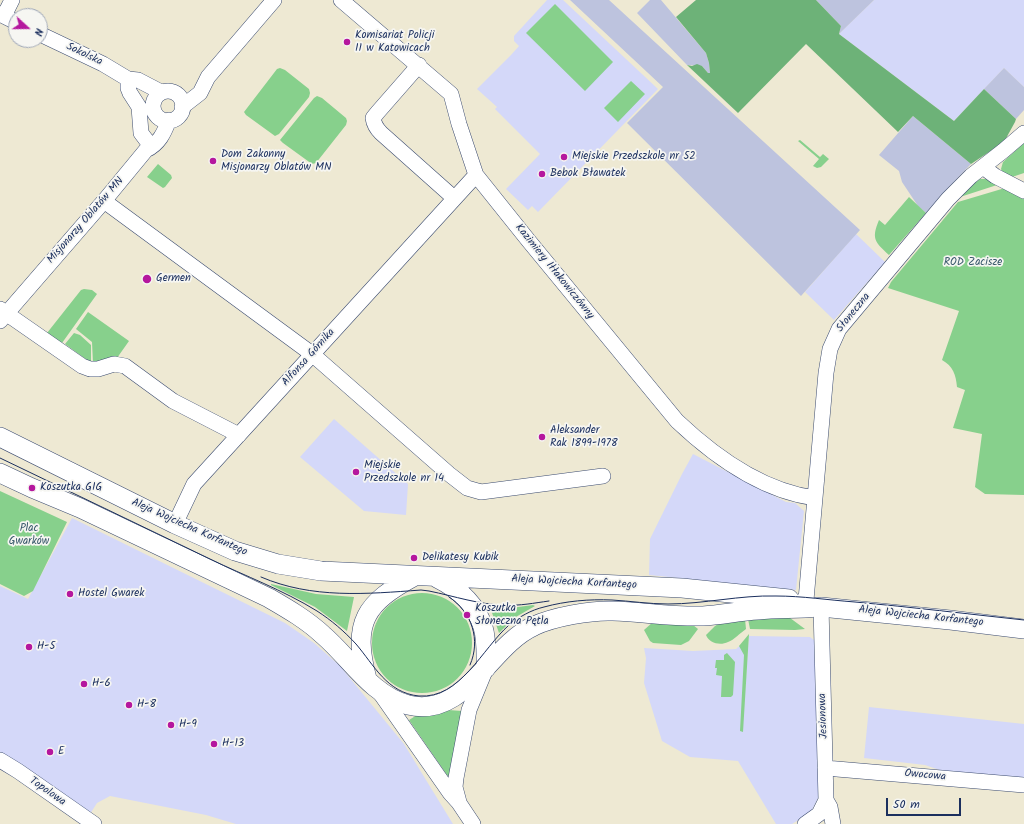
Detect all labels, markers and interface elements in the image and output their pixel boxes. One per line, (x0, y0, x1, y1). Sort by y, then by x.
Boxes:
north arrow (8, 8, 48, 48)
text: N (29, 25, 48, 38)
place label: Komisariat Policji II w Katowicach (355, 29, 434, 55)
marker: Komisariat Policji II w Katowicach (342, 37, 352, 47)
street label: Sokolska (64, 41, 104, 69)
place label: Dom Zakonny Misjonarzy Oblatów MN (221, 148, 331, 174)
place label: Miejskie Przedszkole nr 52 (572, 150, 696, 164)
marker: Miejskie Przedszkole nr 52 (559, 152, 569, 162)
marker: Dom Zakonny Misjonarzy Oblatów MN (208, 156, 218, 166)
place label: Bebok Bławatek (550, 167, 625, 181)
marker: Bebok Bławatek (537, 169, 547, 179)
street label: Misjonarzy Oblatów MN (45, 175, 127, 267)
street label: Kazimiery Iłłakowiczówny (512, 222, 596, 322)
park label: ROD Zacisze (944, 256, 1002, 270)
place label: Germen (156, 272, 191, 286)
marker: Germen (141, 273, 153, 285)
street label: Słoneczna (834, 291, 874, 335)
street label: Alfonsa Górnika (280, 327, 338, 389)
place label: Aleksander Rak 1899-1978 (550, 424, 618, 450)
marker: Aleksander Rak 1899-1978 (537, 432, 547, 442)
place label: Miejskie Przedszkole nr 14 (364, 459, 444, 485)
marker: Miejskie Przedszkole nr 14 (351, 467, 361, 477)
place label: Koszutka GIG (40, 481, 102, 495)
marker: Koszutka GIG (27, 483, 37, 493)
street label: Aleja Wojciecha Korfantego (129, 496, 249, 560)
park label: Plac Gwarków (9, 522, 49, 548)
place label: Delikatesy Kubik (422, 551, 498, 565)
marker: Delikatesy Kubik (409, 553, 419, 563)
street label: Aleja Wojciecha Korfantego (511, 573, 637, 593)
place label: Hostel Gwarek (78, 587, 144, 601)
marker: Hostel Gwarek (65, 589, 75, 599)
place label: Koszutka Słoneczna Pętla (475, 602, 549, 628)
street label: Aleja Wojciecha Korfantego (858, 604, 984, 630)
marker: Koszutka Słoneczna Pętla (462, 610, 472, 620)
place label: H-5 (37, 640, 55, 654)
marker: H-5 (24, 642, 34, 652)
place label: H-6 (92, 677, 111, 691)
marker: H-6 (79, 679, 89, 689)
street label: Jesionowa (817, 693, 831, 739)
place label: H-8 (137, 698, 156, 712)
marker: H-8 (124, 700, 134, 710)
place label: H-9 (179, 718, 197, 732)
marker: H-9 (166, 720, 176, 730)
place label: H-13 (222, 737, 244, 751)
marker: H-13 (209, 739, 219, 749)
place label: E (58, 745, 64, 759)
marker: E (45, 747, 55, 757)
street label: Owocowa (904, 768, 946, 784)
street label: Topolowa (26, 775, 68, 809)
scale bar (888, 790, 963, 816)
text: 50 m (893, 795, 920, 814)

